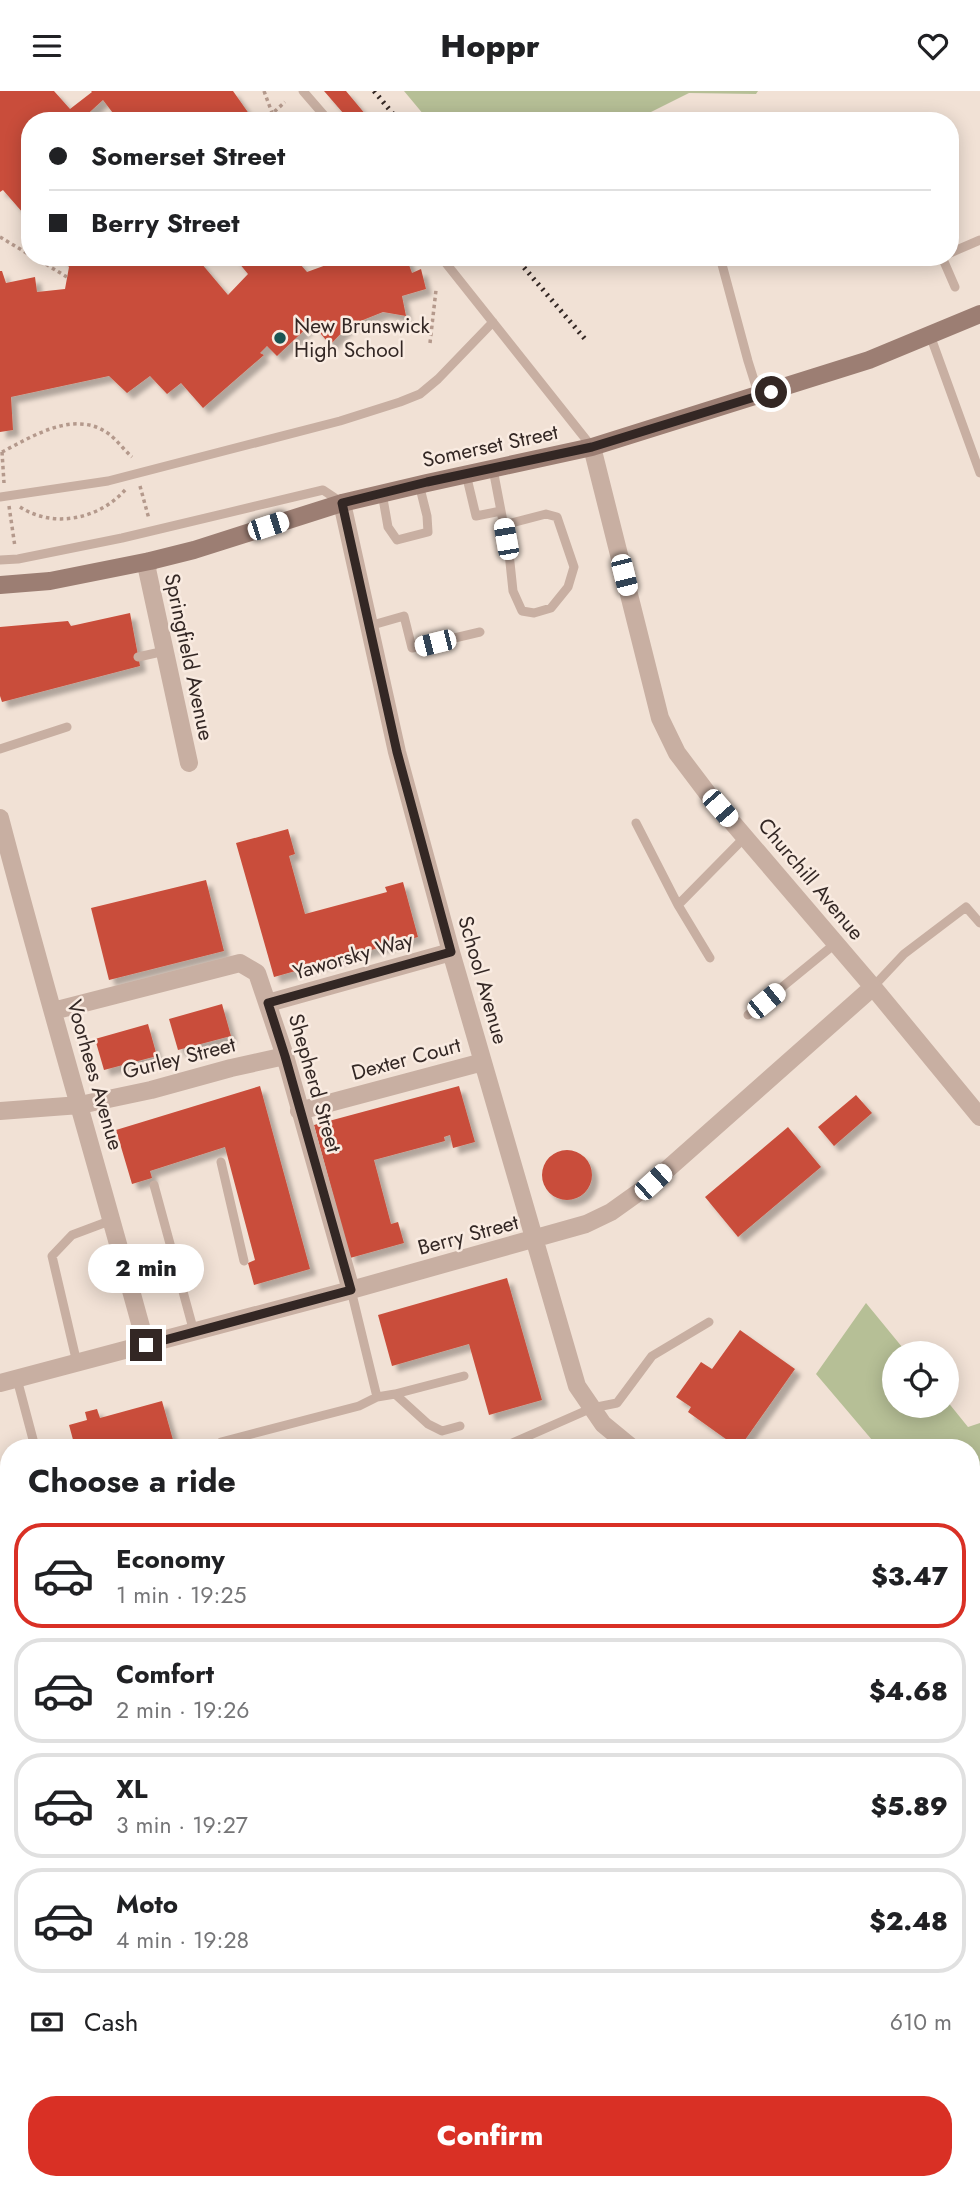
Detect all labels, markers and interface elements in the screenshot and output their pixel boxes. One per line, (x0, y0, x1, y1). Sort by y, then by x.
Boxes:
text: Hoppr (440, 23, 540, 69)
icon: menu (28, 27, 66, 65)
icon: heart (914, 27, 952, 65)
text: Somerset Street (91, 137, 285, 175)
text: Berry Street (91, 204, 240, 242)
place label: New Brunswick High School (294, 311, 430, 365)
marker: New Brunswick High School (272, 330, 288, 346)
route start (755, 376, 787, 408)
street label: Somerset Street (419, 417, 561, 475)
car (245, 510, 292, 542)
car (493, 516, 520, 562)
car (609, 552, 640, 598)
street label: Springfield Avenue (157, 571, 221, 743)
car (413, 628, 458, 658)
car (699, 785, 742, 831)
street label: Churchill Avenue (751, 811, 871, 947)
street label: School Avenue (450, 912, 516, 1048)
street label: Yaworsky Way (289, 924, 417, 987)
car (744, 980, 789, 1022)
street label: Voorhees Avenue (59, 996, 131, 1154)
street label: Shepherd Street (281, 1010, 349, 1156)
street label: Gurley Street (119, 1029, 239, 1087)
street label: Dexter Court (348, 1030, 464, 1088)
car (631, 1160, 676, 1204)
street label: Berry Street (414, 1207, 522, 1263)
callout: 2 min (88, 1243, 204, 1293)
text: 2 min (115, 1251, 177, 1285)
route end (130, 1329, 162, 1361)
map controls (882, 1341, 959, 1418)
button: locate (882, 1341, 959, 1418)
text: Choose a ride (28, 1458, 236, 1504)
text: Economy (116, 1540, 225, 1578)
icon: car (32, 1544, 95, 1607)
text: $3.47 (871, 1557, 948, 1595)
text: 1 min · 19:25 (116, 1578, 247, 1612)
text: Comfort (116, 1655, 214, 1693)
icon: car (32, 1659, 95, 1722)
text: $4.68 (869, 1672, 948, 1710)
text: 2 min · 19:26 (116, 1693, 250, 1727)
text: XL (116, 1770, 148, 1808)
icon: car (32, 1774, 95, 1837)
text: $5.89 (871, 1787, 948, 1825)
text: 3 min · 19:27 (116, 1808, 248, 1842)
text: Moto (116, 1885, 178, 1923)
icon: car (32, 1889, 95, 1952)
text: $2.48 (869, 1902, 948, 1940)
text: 4 min · 19:28 (116, 1923, 249, 1957)
icon: cash (28, 2003, 66, 2041)
text: Cash (84, 2003, 138, 2041)
text: 610 m (890, 2005, 952, 2039)
button: Confirm (28, 2096, 952, 2176)

